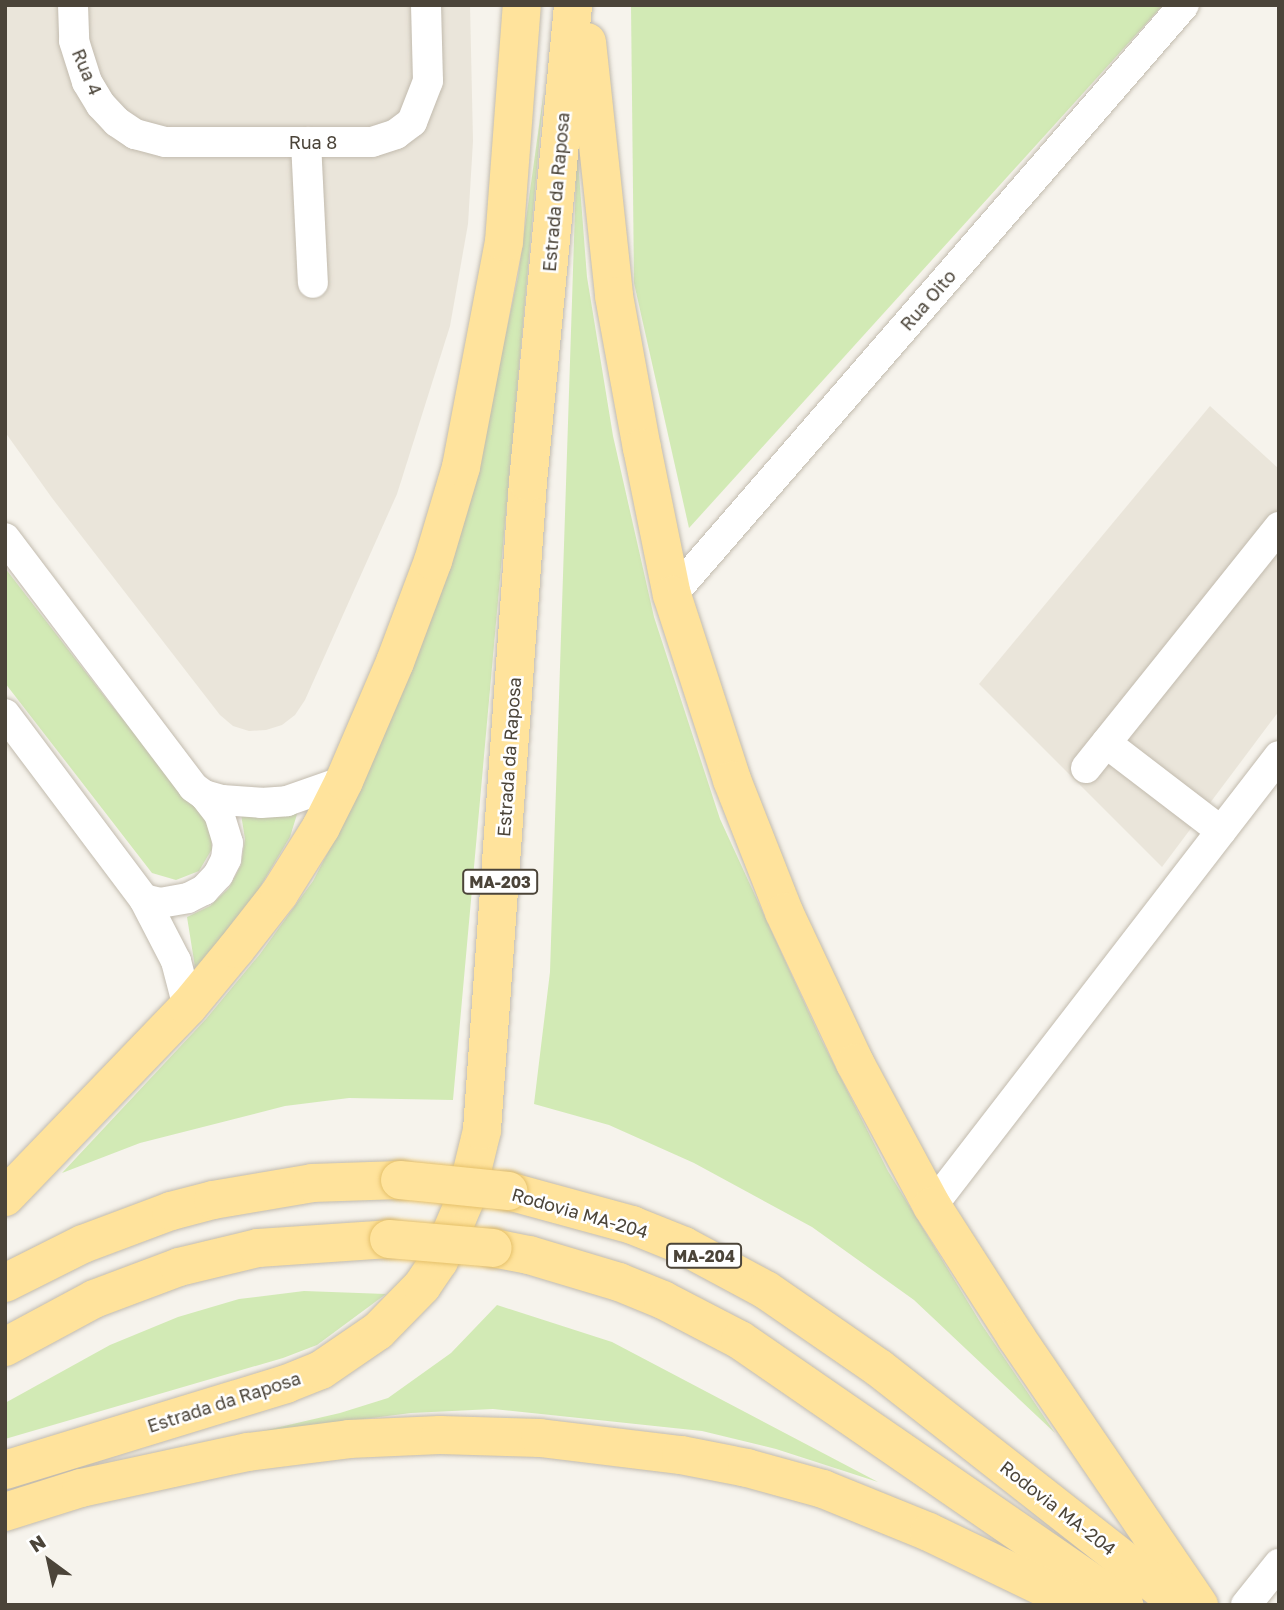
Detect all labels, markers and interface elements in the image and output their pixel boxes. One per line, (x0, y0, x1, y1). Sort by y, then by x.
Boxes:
street label: Rua 4 (68, 45, 106, 99)
street label: Estrada da Raposa (538, 111, 574, 273)
street label: Rua 8 (289, 131, 337, 153)
street label: Rua Oito (896, 265, 960, 335)
street label: Estrada da Raposa (493, 676, 525, 838)
road number: MA-203 (462, 870, 538, 894)
street label: Rodovia MA-204 (509, 1183, 651, 1243)
road number: MA-204 (666, 1244, 742, 1268)
street label: Estrada da Raposa (145, 1367, 303, 1437)
street label: Rodovia MA-204 (996, 1456, 1120, 1560)
north arrow (14, 1526, 84, 1596)
text: N (25, 1529, 50, 1557)

